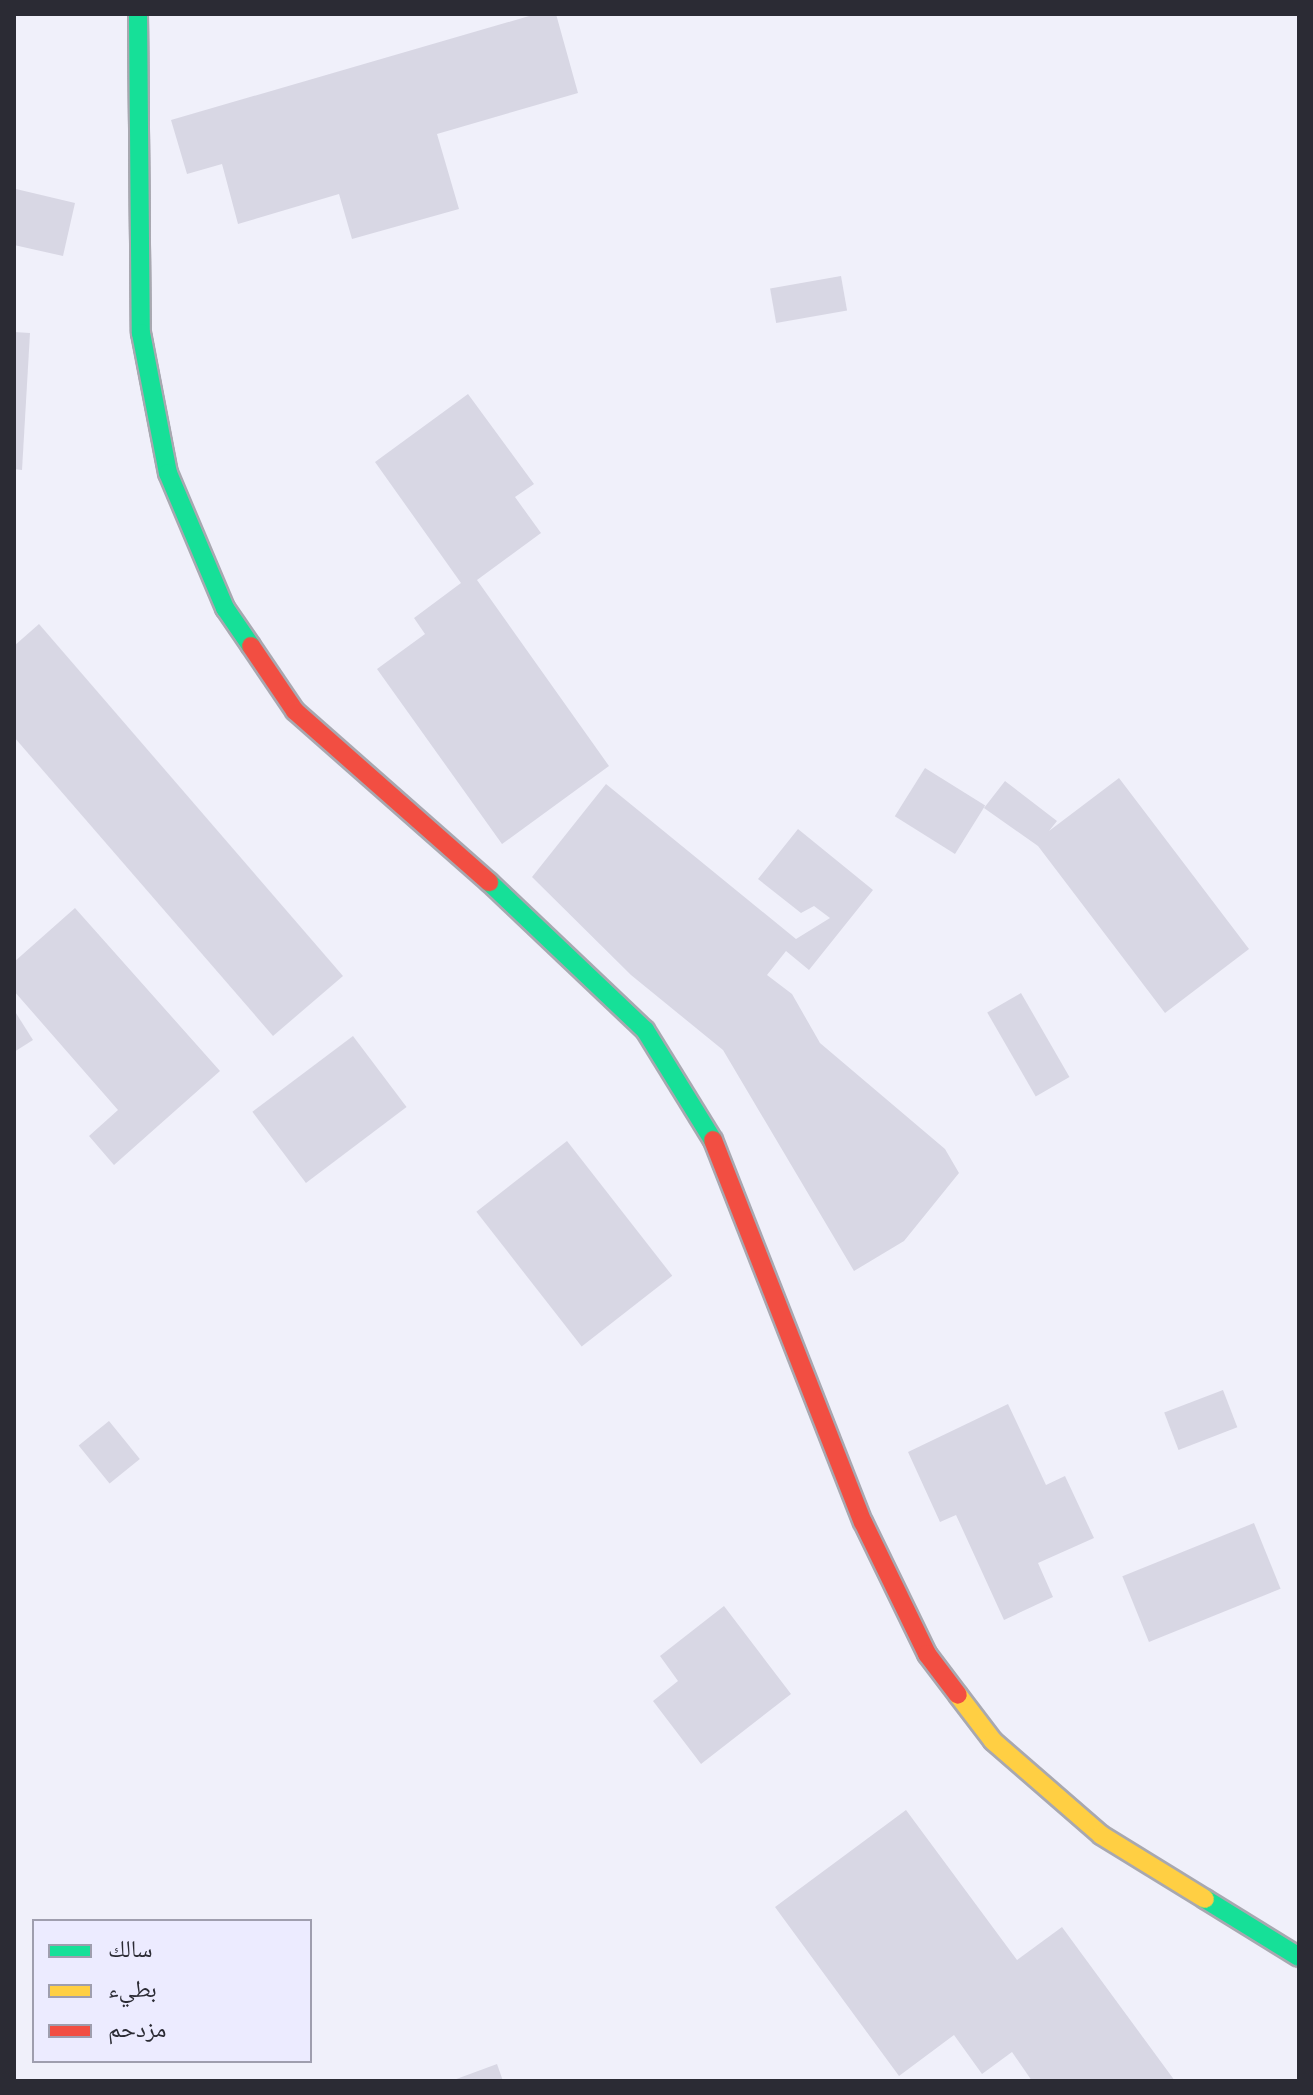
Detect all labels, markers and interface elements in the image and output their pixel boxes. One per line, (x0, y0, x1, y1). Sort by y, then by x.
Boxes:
legend (32, 1919, 312, 2063)
text: سالك (108, 1935, 153, 1963)
text: بطيء (108, 1975, 157, 2003)
text: مزدحم (108, 2015, 167, 2043)

